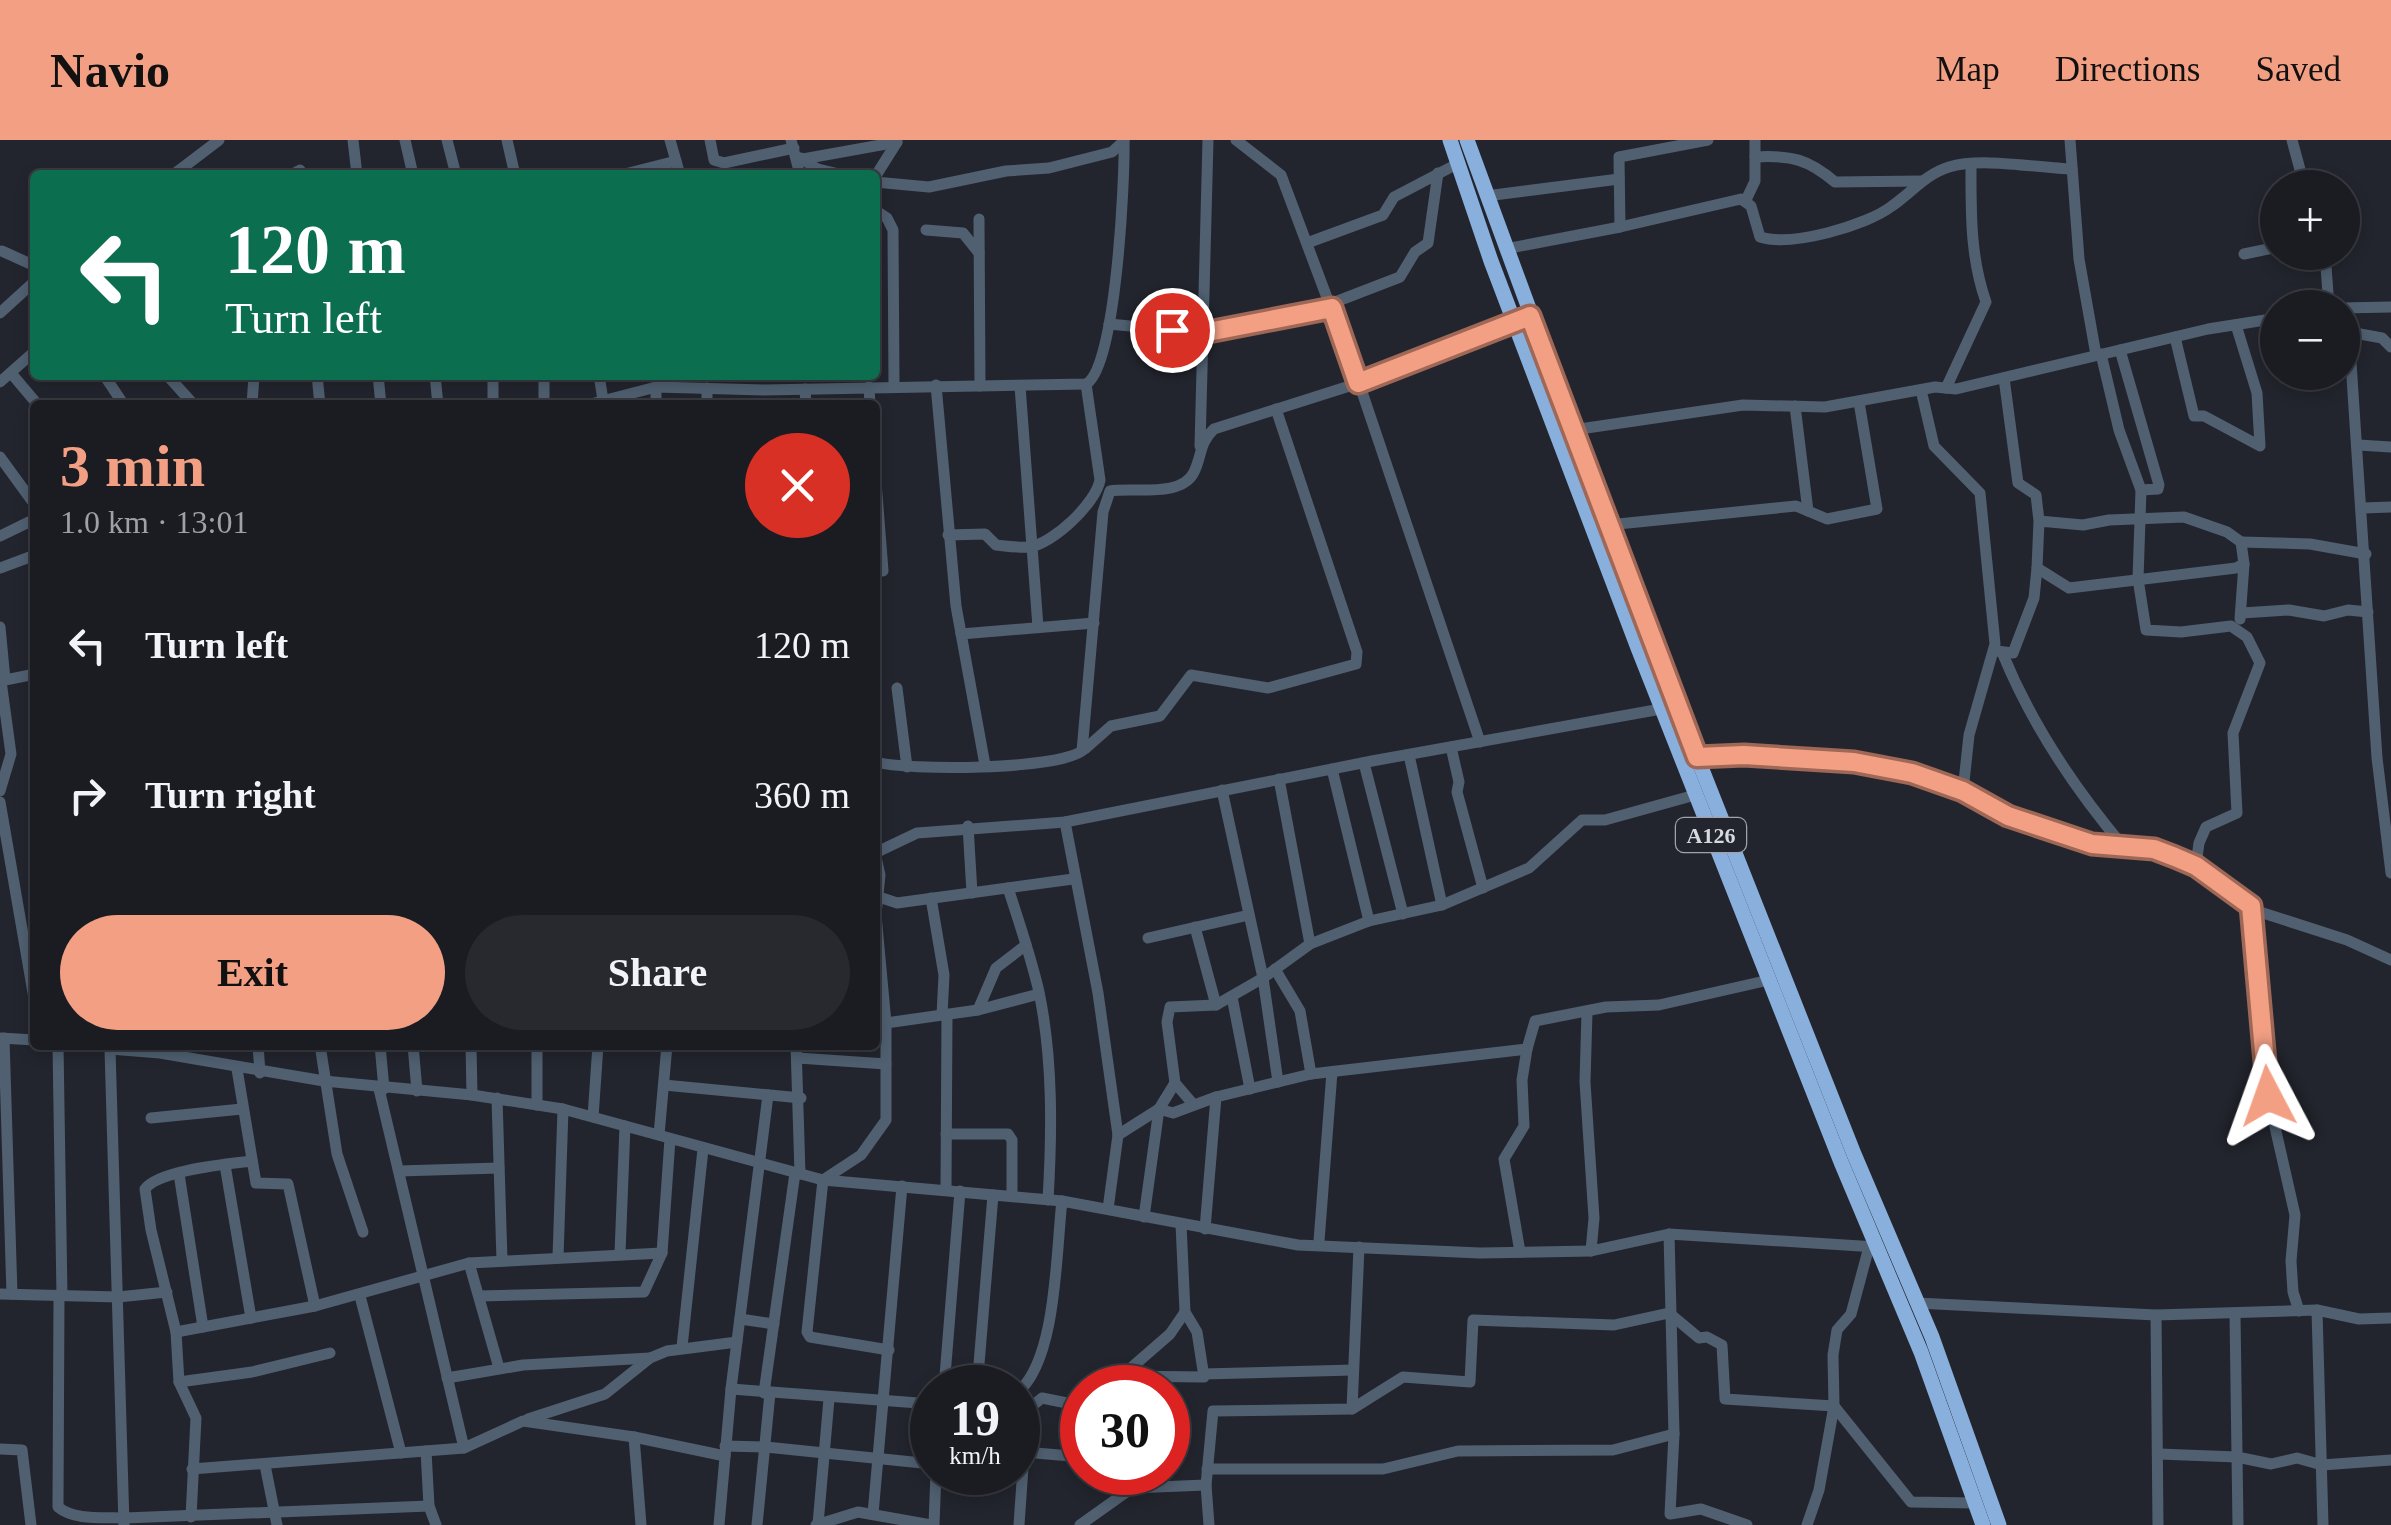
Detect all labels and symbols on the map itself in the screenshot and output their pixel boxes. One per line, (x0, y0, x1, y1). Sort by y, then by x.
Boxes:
pin (1130, 288, 1215, 373)
road number: A126 (1676, 818, 1746, 852)
position arrow (2216, 1044, 2320, 1148)
speed limit sign: 30 (1060, 1365, 1190, 1495)

